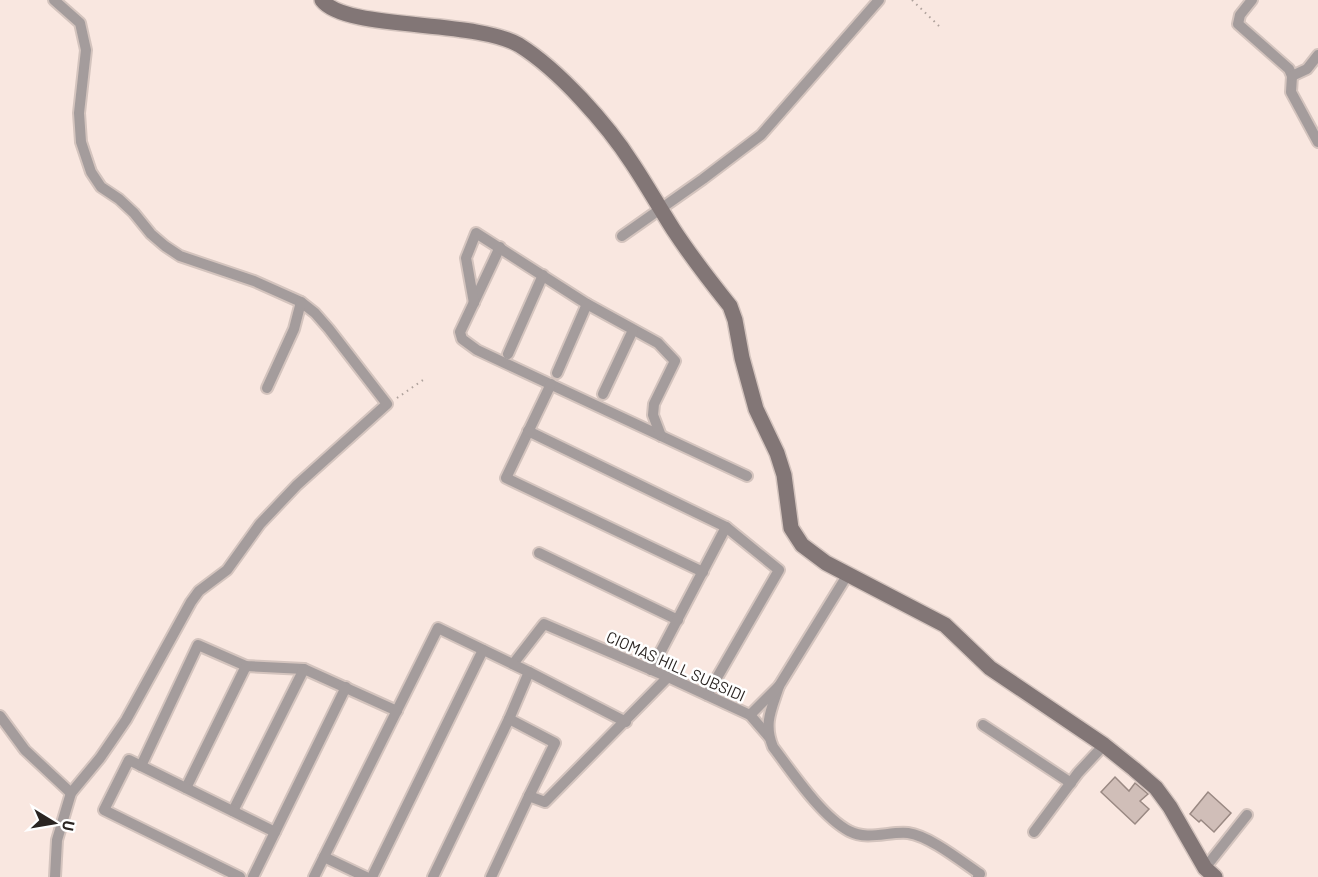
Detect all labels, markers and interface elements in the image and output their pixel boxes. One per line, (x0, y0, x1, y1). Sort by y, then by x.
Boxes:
street label: CIOMAS HILL SUBSIDI (604, 626, 749, 705)
north arrow (24, 793, 84, 853)
text: U (59, 819, 80, 833)

